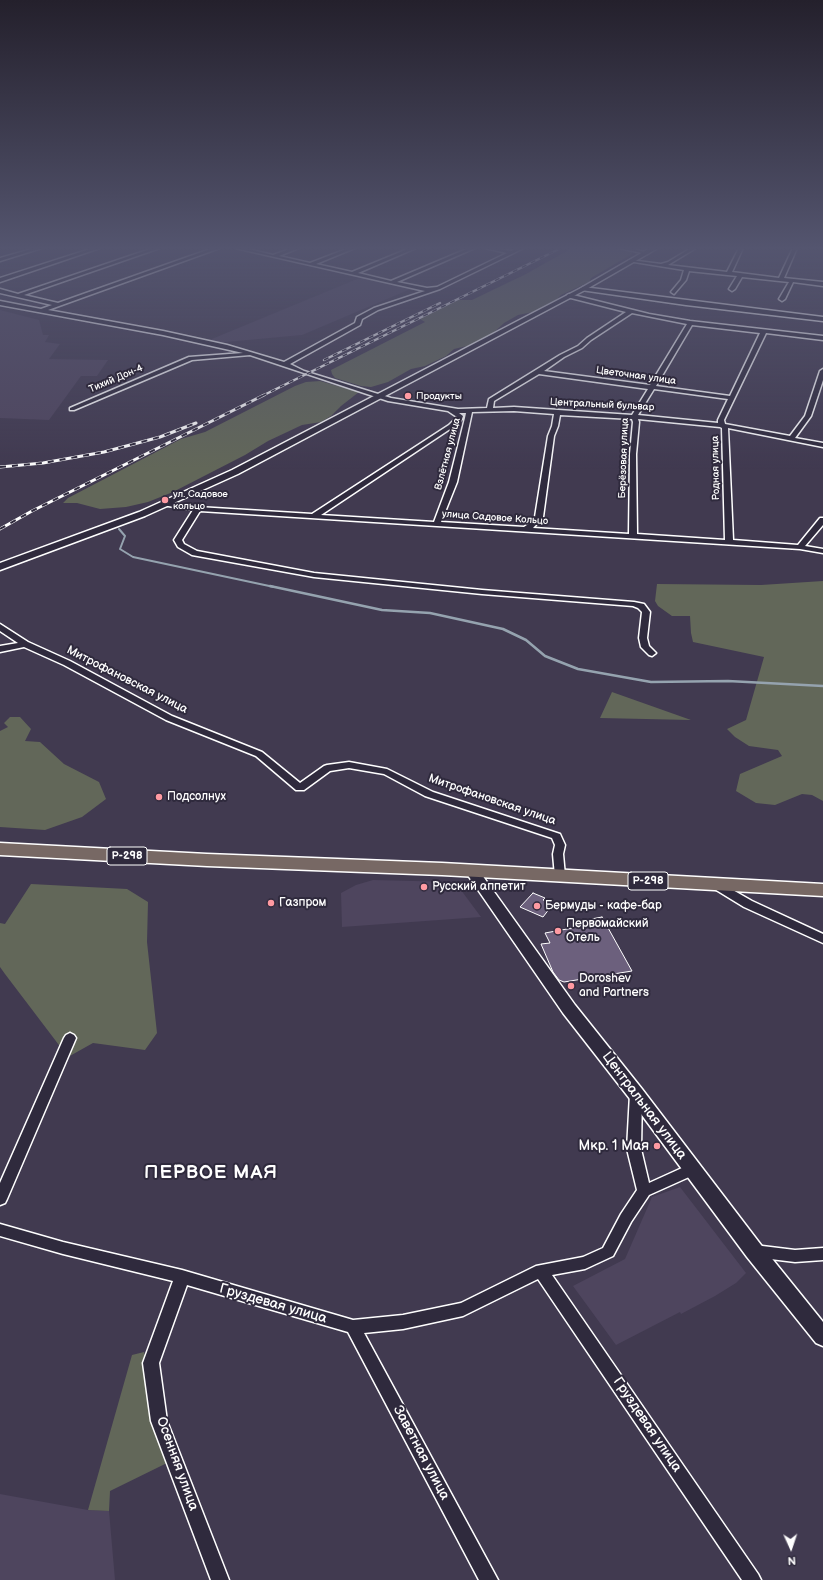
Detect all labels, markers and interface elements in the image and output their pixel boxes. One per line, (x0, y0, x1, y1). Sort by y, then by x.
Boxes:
street label: Тихий Дон-4 (87, 362, 145, 396)
street label: Цветочная улица (595, 364, 677, 388)
place label: Продукты (416, 390, 462, 402)
marker: Продукты (403, 391, 413, 401)
street label: Центральный бульвар (550, 396, 654, 414)
street label: Взлётная улица (433, 416, 463, 492)
street label: Берёзовая улица (617, 417, 631, 499)
street label: Родная улица (709, 435, 723, 501)
place label: ул. Садовое кольцо (173, 488, 228, 512)
marker: ул. Садовое кольцо (160, 495, 170, 505)
street label: улица Садовое Кольцо (442, 508, 548, 528)
street label: Митрофановская улица (64, 643, 190, 717)
street label: Митрофановская улица (426, 771, 558, 829)
place label: Подсолнух (167, 790, 226, 804)
marker: Подсолнух (154, 792, 164, 802)
road number: Р-298 (107, 847, 147, 865)
road number: Р-298 (628, 872, 668, 890)
place label: Русский аппетит (432, 880, 526, 894)
marker: Русский аппетит (419, 882, 429, 892)
place label: Газпром (279, 896, 326, 910)
marker: Газпром (266, 898, 276, 908)
place label: Бермуды - кафе-бар (545, 899, 662, 913)
marker: Бермуды - кафе-бар (532, 901, 542, 911)
place label: Первомайский Отель (566, 917, 649, 945)
marker: Первомайский Отель (553, 926, 563, 936)
place label: Doroshev and Partners (579, 972, 649, 1000)
marker: Doroshev and Partners (566, 981, 576, 991)
street label: Центральная улица (598, 1049, 690, 1163)
place label: Мкр. 1 Мая (578, 1138, 649, 1154)
marker: Мкр. 1 Мая (652, 1141, 662, 1151)
district label: ПЕРВОЕ МАЯ (144, 1162, 278, 1184)
street label: Груздевая улица (217, 1281, 329, 1327)
street label: Груздевая улица (609, 1374, 685, 1476)
street label: Заветная улица (389, 1403, 453, 1503)
street label: Осенняя улица (152, 1415, 202, 1513)
north arrow (771, 1528, 811, 1568)
text: N (787, 1554, 796, 1567)

